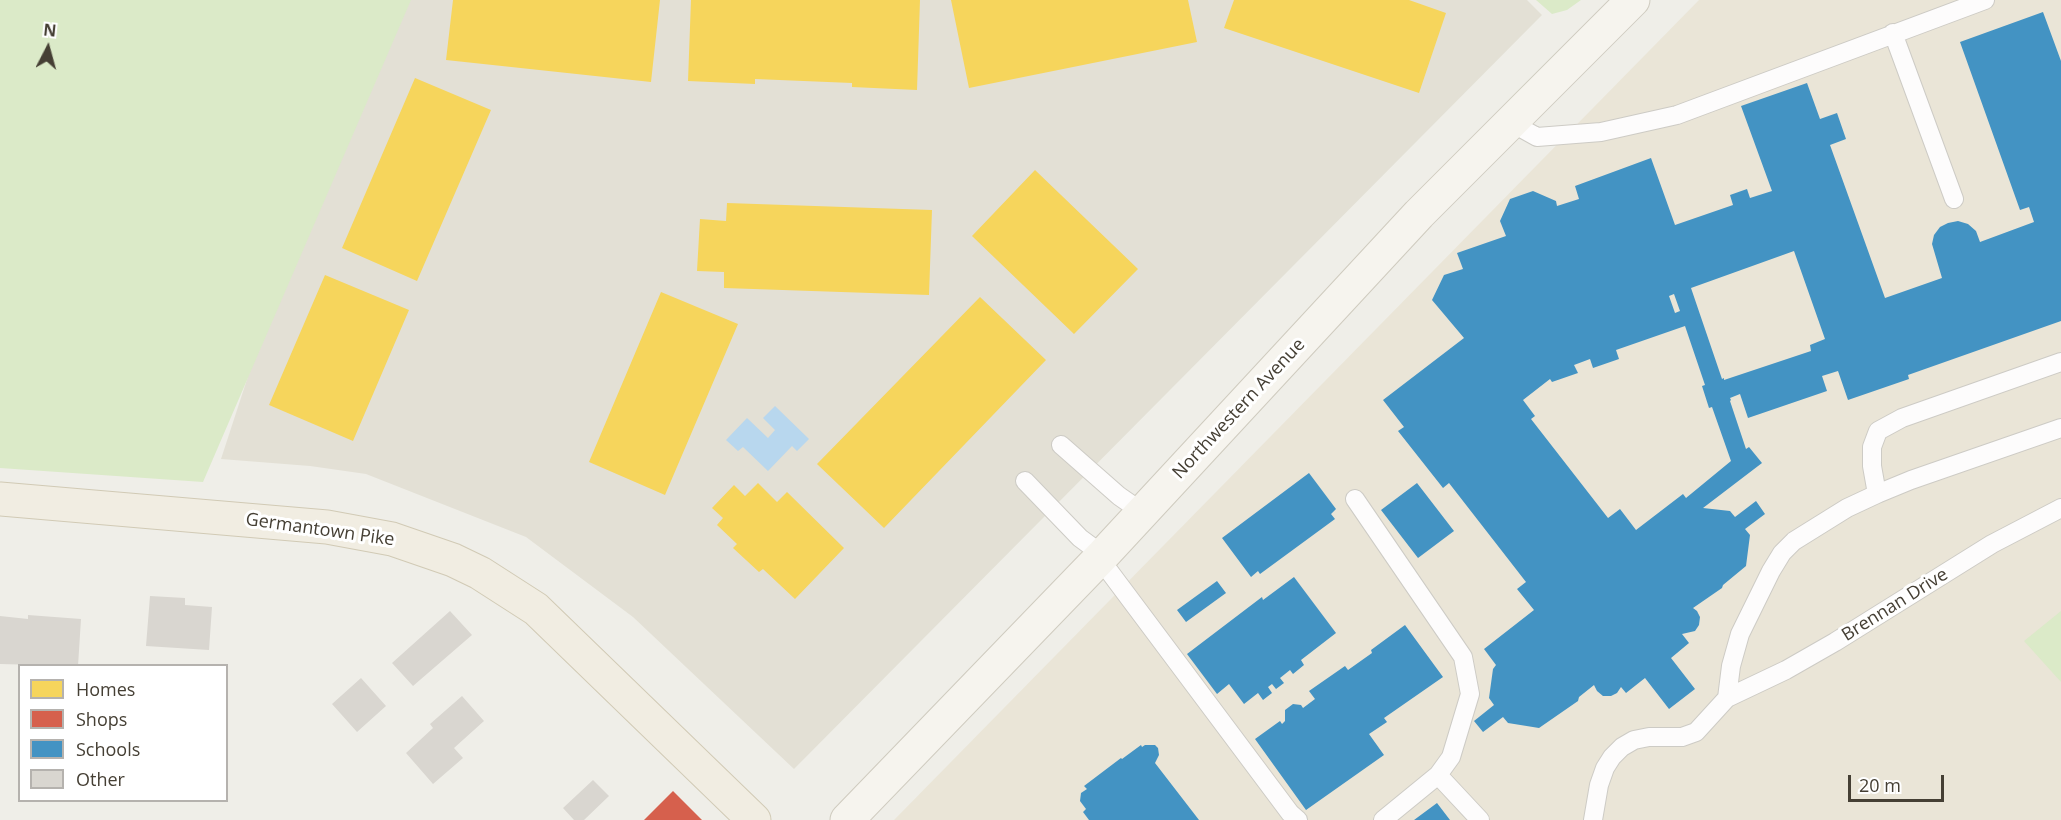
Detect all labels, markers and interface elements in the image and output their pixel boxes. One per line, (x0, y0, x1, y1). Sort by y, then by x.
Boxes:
north arrow (18, 18, 78, 78)
text: N (42, 18, 57, 42)
street label: Northwestern Avenue (1168, 334, 1310, 484)
street label: Germantown Pike (244, 509, 396, 551)
street label: Brennan Drive (1838, 564, 1952, 646)
legend (18, 664, 228, 802)
text: Homes (76, 677, 135, 701)
text: Shops (76, 707, 127, 731)
text: Schools (76, 737, 140, 761)
scale bar (1851, 763, 1947, 801)
text: Other (76, 767, 125, 791)
text: 20 m (1859, 773, 1901, 797)

